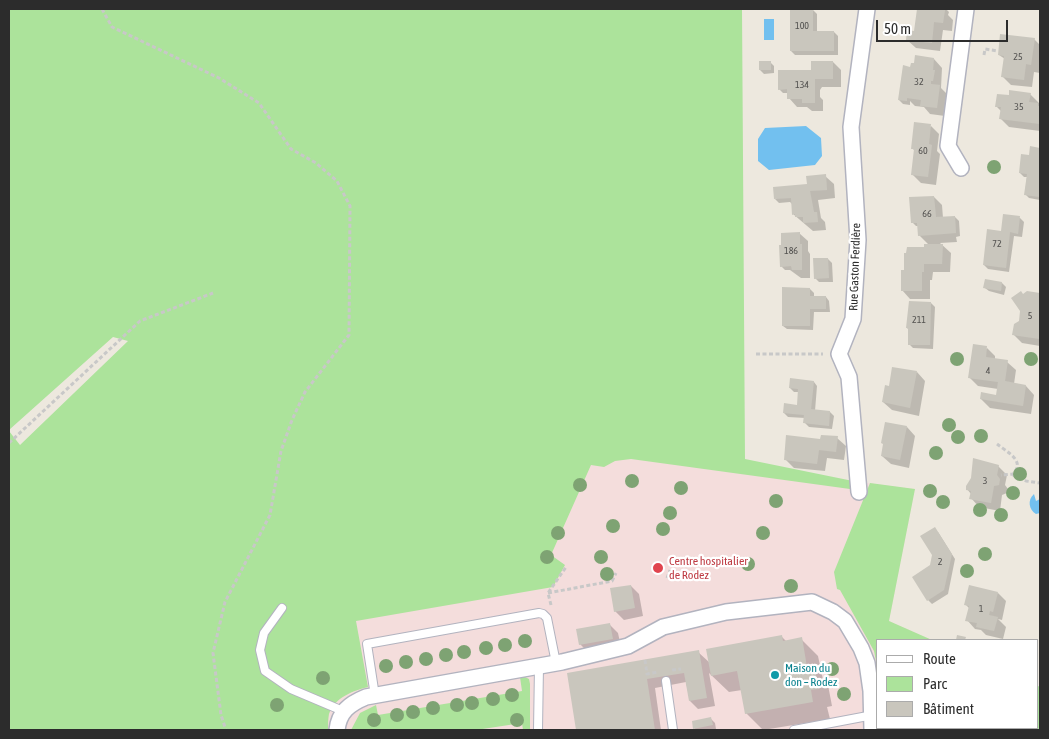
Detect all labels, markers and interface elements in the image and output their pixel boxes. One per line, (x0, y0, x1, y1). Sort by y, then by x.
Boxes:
scale bar (879, 10, 1012, 42)
house number: 100 (795, 20, 809, 32)
text: 50 m (884, 20, 911, 37)
house number: 25 (1013, 51, 1023, 63)
house number: 32 (914, 76, 924, 88)
house number: 134 (795, 79, 809, 91)
house number: 35 (1014, 101, 1024, 113)
house number: 60 (918, 145, 928, 157)
house number: 66 (922, 208, 932, 220)
street label: Rue Gaston Ferdière (846, 223, 864, 311)
house number: 72 (992, 238, 1002, 250)
house number: 186 (784, 245, 798, 257)
house number: 5 (1028, 310, 1032, 322)
house number: 211 (912, 314, 926, 326)
house number: 4 (986, 365, 990, 377)
house number: 3 (983, 475, 987, 487)
place label: Centre hospitalier de Rodez (669, 554, 748, 582)
house number: 2 (938, 556, 942, 568)
marker: Centre hospitalier de Rodez (651, 561, 665, 575)
house number: 1 (979, 603, 983, 615)
legend (876, 639, 1039, 729)
text: Route (923, 650, 956, 667)
place label: Maison du don – Rodez (785, 661, 837, 689)
marker: Maison du don – Rodez (769, 669, 781, 681)
text: Parc (923, 675, 947, 692)
text: Bâtiment (923, 700, 974, 717)

